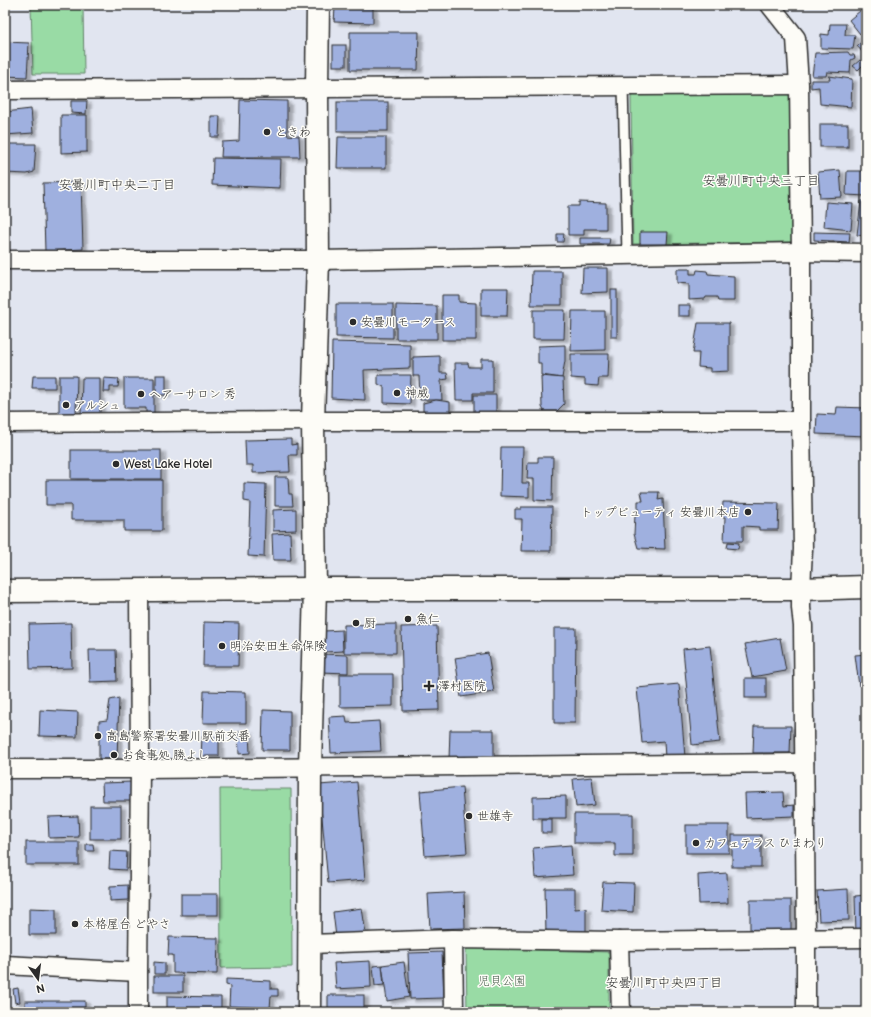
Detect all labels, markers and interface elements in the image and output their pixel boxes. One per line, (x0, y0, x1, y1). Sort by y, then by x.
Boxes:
place label: ときわ (275, 125, 311, 140)
marker: ときわ (262, 127, 272, 137)
district label: 安曇川町中央三丁目 (702, 173, 820, 189)
district label: 安曇川町中央二丁目 (58, 177, 176, 193)
place label: 安曇川モータース (361, 315, 456, 330)
marker: 安曇川モータース (348, 317, 358, 327)
place label: 神威 (405, 386, 429, 401)
place label: ヘアーサロン 秀 (149, 387, 236, 402)
marker: 神威 (392, 388, 402, 398)
marker: ヘアーサロン 秀 (136, 389, 146, 399)
place label: アルシュ (74, 398, 121, 413)
marker: アルシュ (61, 400, 71, 410)
place label: West Lake Hotel (124, 457, 212, 472)
marker: West Lake Hotel (111, 459, 121, 469)
place label: トップビューティ 安曇川本店 (581, 505, 740, 520)
marker: トップビューティ 安曇川本店 (743, 507, 753, 517)
place label: 魚仁 (416, 612, 440, 627)
marker: 魚仁 (403, 614, 413, 624)
place label: 厨 (364, 616, 376, 631)
marker: 厨 (351, 618, 361, 628)
place label: 明治安田生命保険 (230, 639, 326, 654)
marker: 明治安田生命保険 (217, 641, 227, 651)
place label: 澤村医院 (438, 679, 486, 694)
marker: 澤村医院 (423, 680, 435, 692)
place label: 高島警察署安曇川駅前交番 (106, 729, 250, 744)
marker: 高島警察署安曇川駅前交番 (93, 731, 103, 741)
place label: お食事処 勝よし (122, 748, 209, 763)
marker: お食事処 勝よし (109, 750, 119, 760)
place label: 世雄寺 (477, 809, 513, 824)
marker: 世雄寺 (464, 811, 474, 821)
place label: カフェテラス ひまわり (704, 836, 827, 851)
marker: カフェテラス ひまわり (691, 838, 701, 848)
place label: 本格屋台 どやさ (83, 917, 171, 932)
marker: 本格屋台 どやさ (70, 919, 80, 929)
north arrow (18, 959, 58, 999)
park label: 児貝公園 (478, 974, 526, 989)
district label: 安曇川町中央四丁目 (605, 975, 723, 991)
text: N (35, 981, 46, 996)

